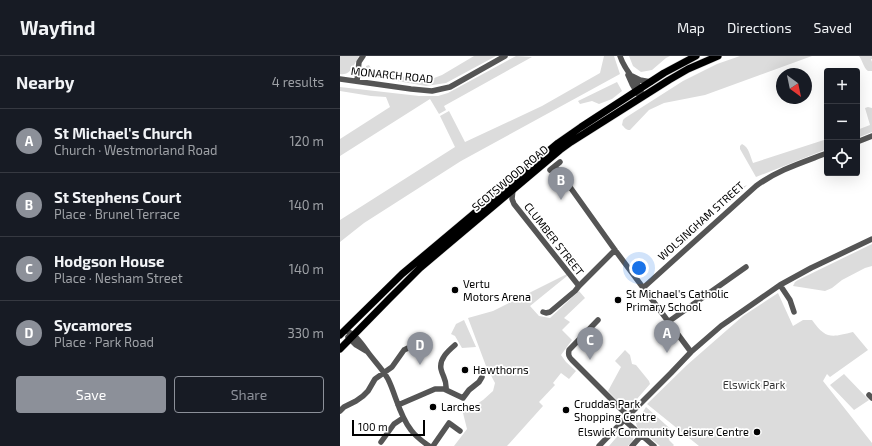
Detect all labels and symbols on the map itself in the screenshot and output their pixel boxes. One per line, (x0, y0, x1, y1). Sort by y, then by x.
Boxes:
street label: MONARCH ROAD (350, 64, 434, 85)
north arrow (776, 68, 812, 104)
street label: SCOTSWOOD ROAD (469, 142, 550, 213)
pin: B (548, 167, 574, 200)
street label: WOLSINGHAM STREET (655, 178, 747, 263)
street label: CLUMBER STREET (522, 200, 587, 278)
your location (629, 258, 649, 278)
place label: Vertu Motors Arena (463, 277, 531, 303)
marker: Vertu Motors Arena (450, 285, 460, 295)
place label: St Michael's Catholic Primary School (626, 287, 729, 313)
marker: St Michael's Catholic Primary School (613, 295, 623, 305)
pin: A (654, 320, 680, 353)
pin: C (577, 327, 603, 360)
pin: D (407, 332, 433, 365)
place label: Hawthorns (473, 363, 529, 376)
marker: Hawthorns (460, 365, 470, 375)
park label: Elswick Park (723, 378, 786, 391)
place label: Cruddas Park Shopping Centre (574, 397, 656, 423)
place label: Larches (441, 400, 481, 413)
marker: Larches (428, 402, 438, 412)
marker: Cruddas Park Shopping Centre (561, 405, 571, 415)
scale bar (352, 418, 425, 437)
place label: Elswick Community Leisure Centre (578, 425, 749, 438)
marker: Elswick Community Leisure Centre (752, 427, 762, 437)

